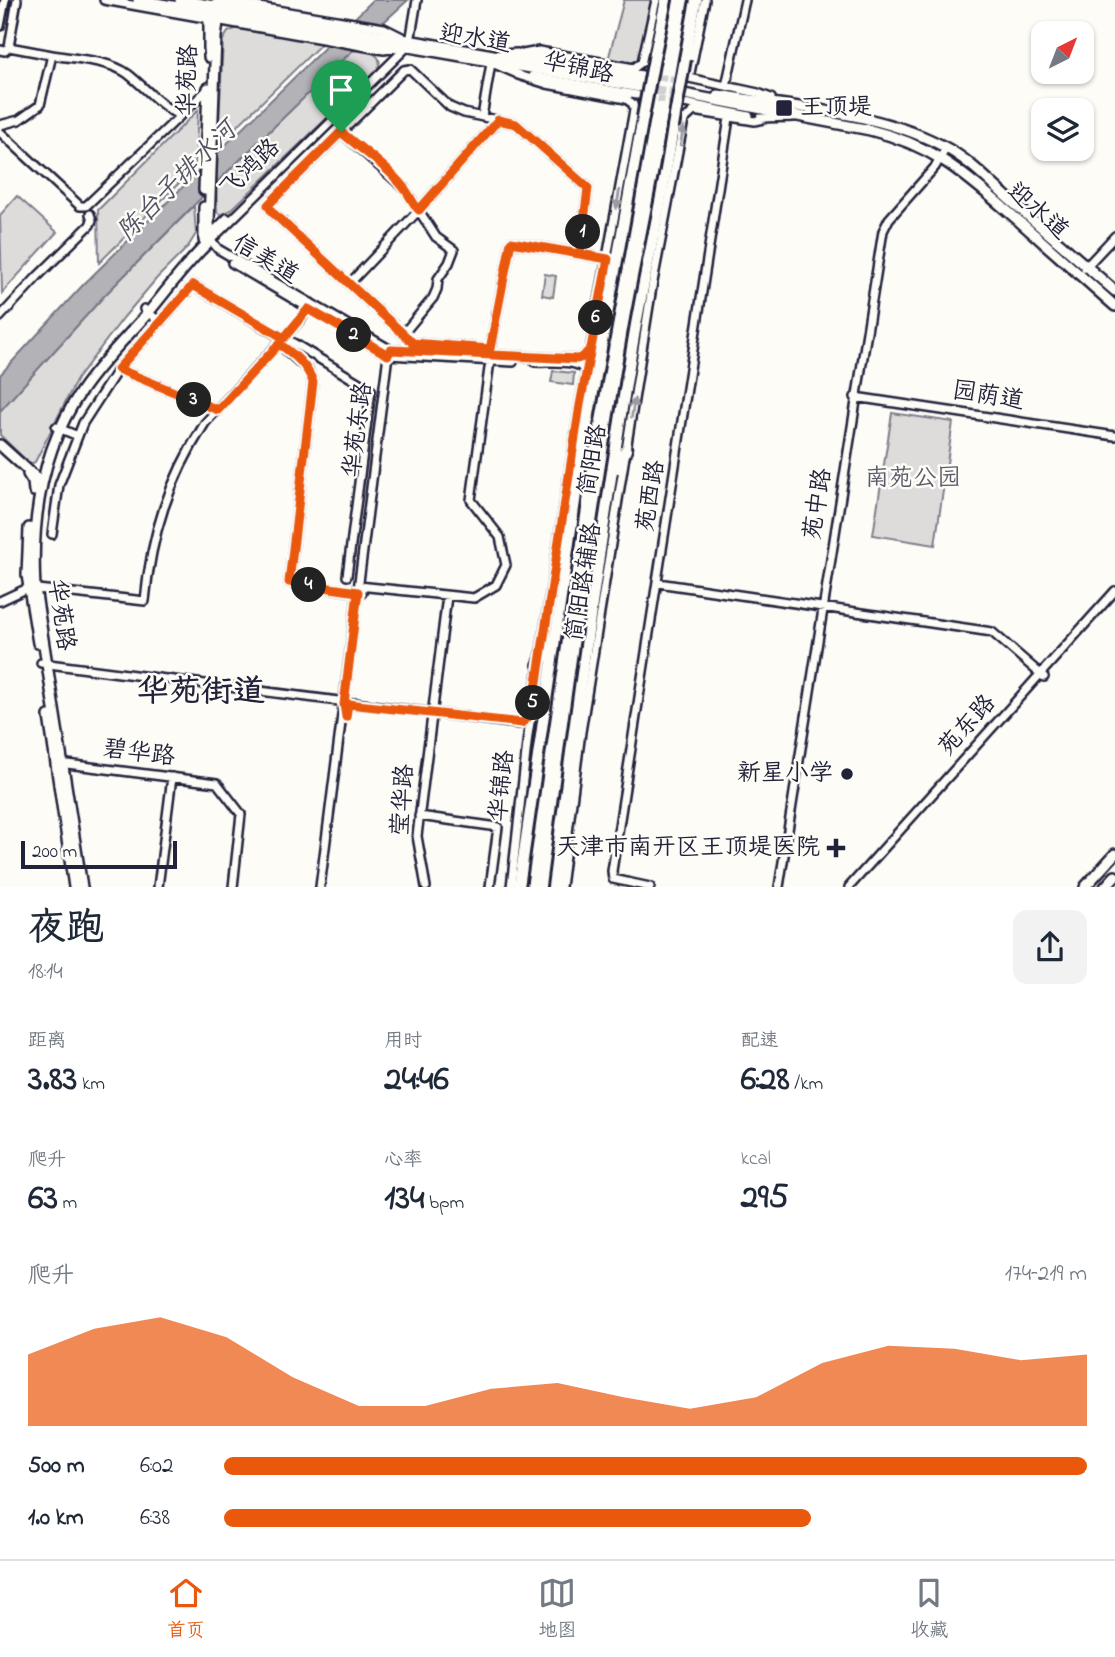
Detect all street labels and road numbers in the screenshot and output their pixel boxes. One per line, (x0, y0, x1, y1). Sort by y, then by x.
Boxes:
street label: 迎水道 (437, 17, 513, 63)
street label: 华苑路 (170, 43, 208, 117)
street label: 华锦路 (539, 44, 617, 94)
street label: 飞鸿路 (213, 131, 289, 207)
street label: 迎水道 (998, 175, 1076, 249)
street label: 信美道 (225, 226, 305, 294)
street label: 园荫道 (950, 374, 1026, 420)
street label: 华苑东路 (336, 380, 382, 480)
street label: 简阳路 (571, 422, 617, 498)
street label: 苑西路 (629, 458, 675, 534)
street label: 苑中路 (796, 466, 842, 542)
street label: 简阳路辅路 (558, 520, 612, 644)
street label: 华苑路 (38, 577, 82, 653)
street label: 苑东路 (931, 688, 1005, 764)
street label: 碧华路 (101, 732, 177, 776)
street label: 华锦路 (482, 748, 524, 824)
street label: 莹华路 (384, 763, 424, 837)

